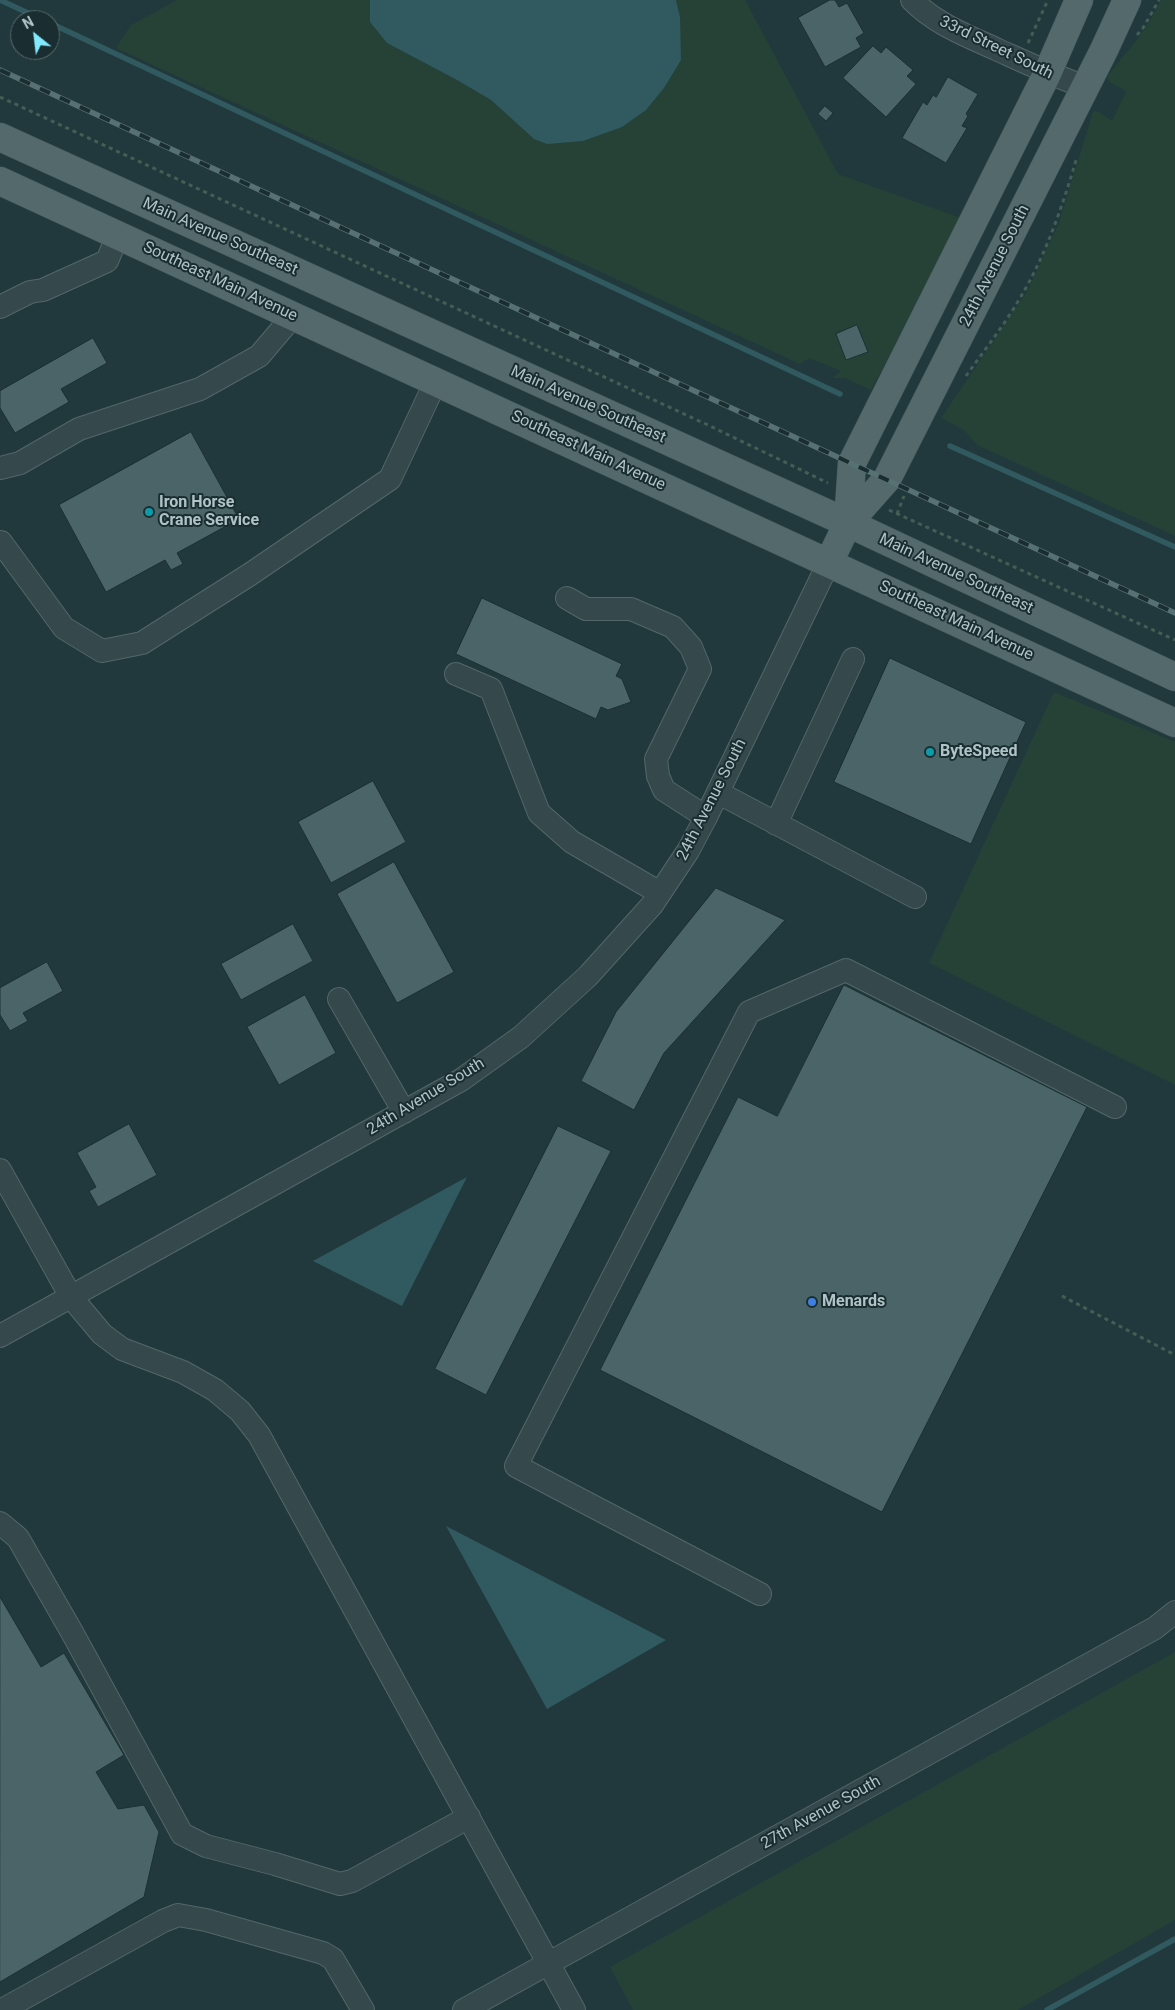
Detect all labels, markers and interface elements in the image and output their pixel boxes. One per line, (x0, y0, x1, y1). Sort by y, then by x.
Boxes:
north arrow (10, 10, 60, 60)
street label: 33rd Street South (936, 12, 1056, 84)
text: N (20, 13, 36, 32)
street label: Main Avenue Southeast (139, 194, 301, 280)
street label: 24th Avenue South (956, 202, 1034, 330)
street label: Southeast Main Avenue (140, 238, 300, 326)
street label: Main Avenue Southeast (507, 362, 669, 448)
street label: Southeast Main Avenue (508, 407, 668, 495)
place label: Iron Horse Crane Service (159, 493, 259, 531)
marker: Iron Horse Crane Service (143, 506, 155, 518)
street label: Main Avenue Southeast (876, 530, 1036, 618)
street label: Southeast Main Avenue (876, 577, 1036, 665)
street label: 24th Avenue South (673, 736, 751, 864)
place label: ByteSpeed (940, 742, 1017, 762)
marker: ByteSpeed (924, 746, 936, 758)
street label: 24th Avenue South (364, 1054, 488, 1140)
place label: Menards (822, 1292, 885, 1312)
marker: Menards (806, 1296, 818, 1308)
street label: 27th Avenue South (758, 1772, 884, 1854)

